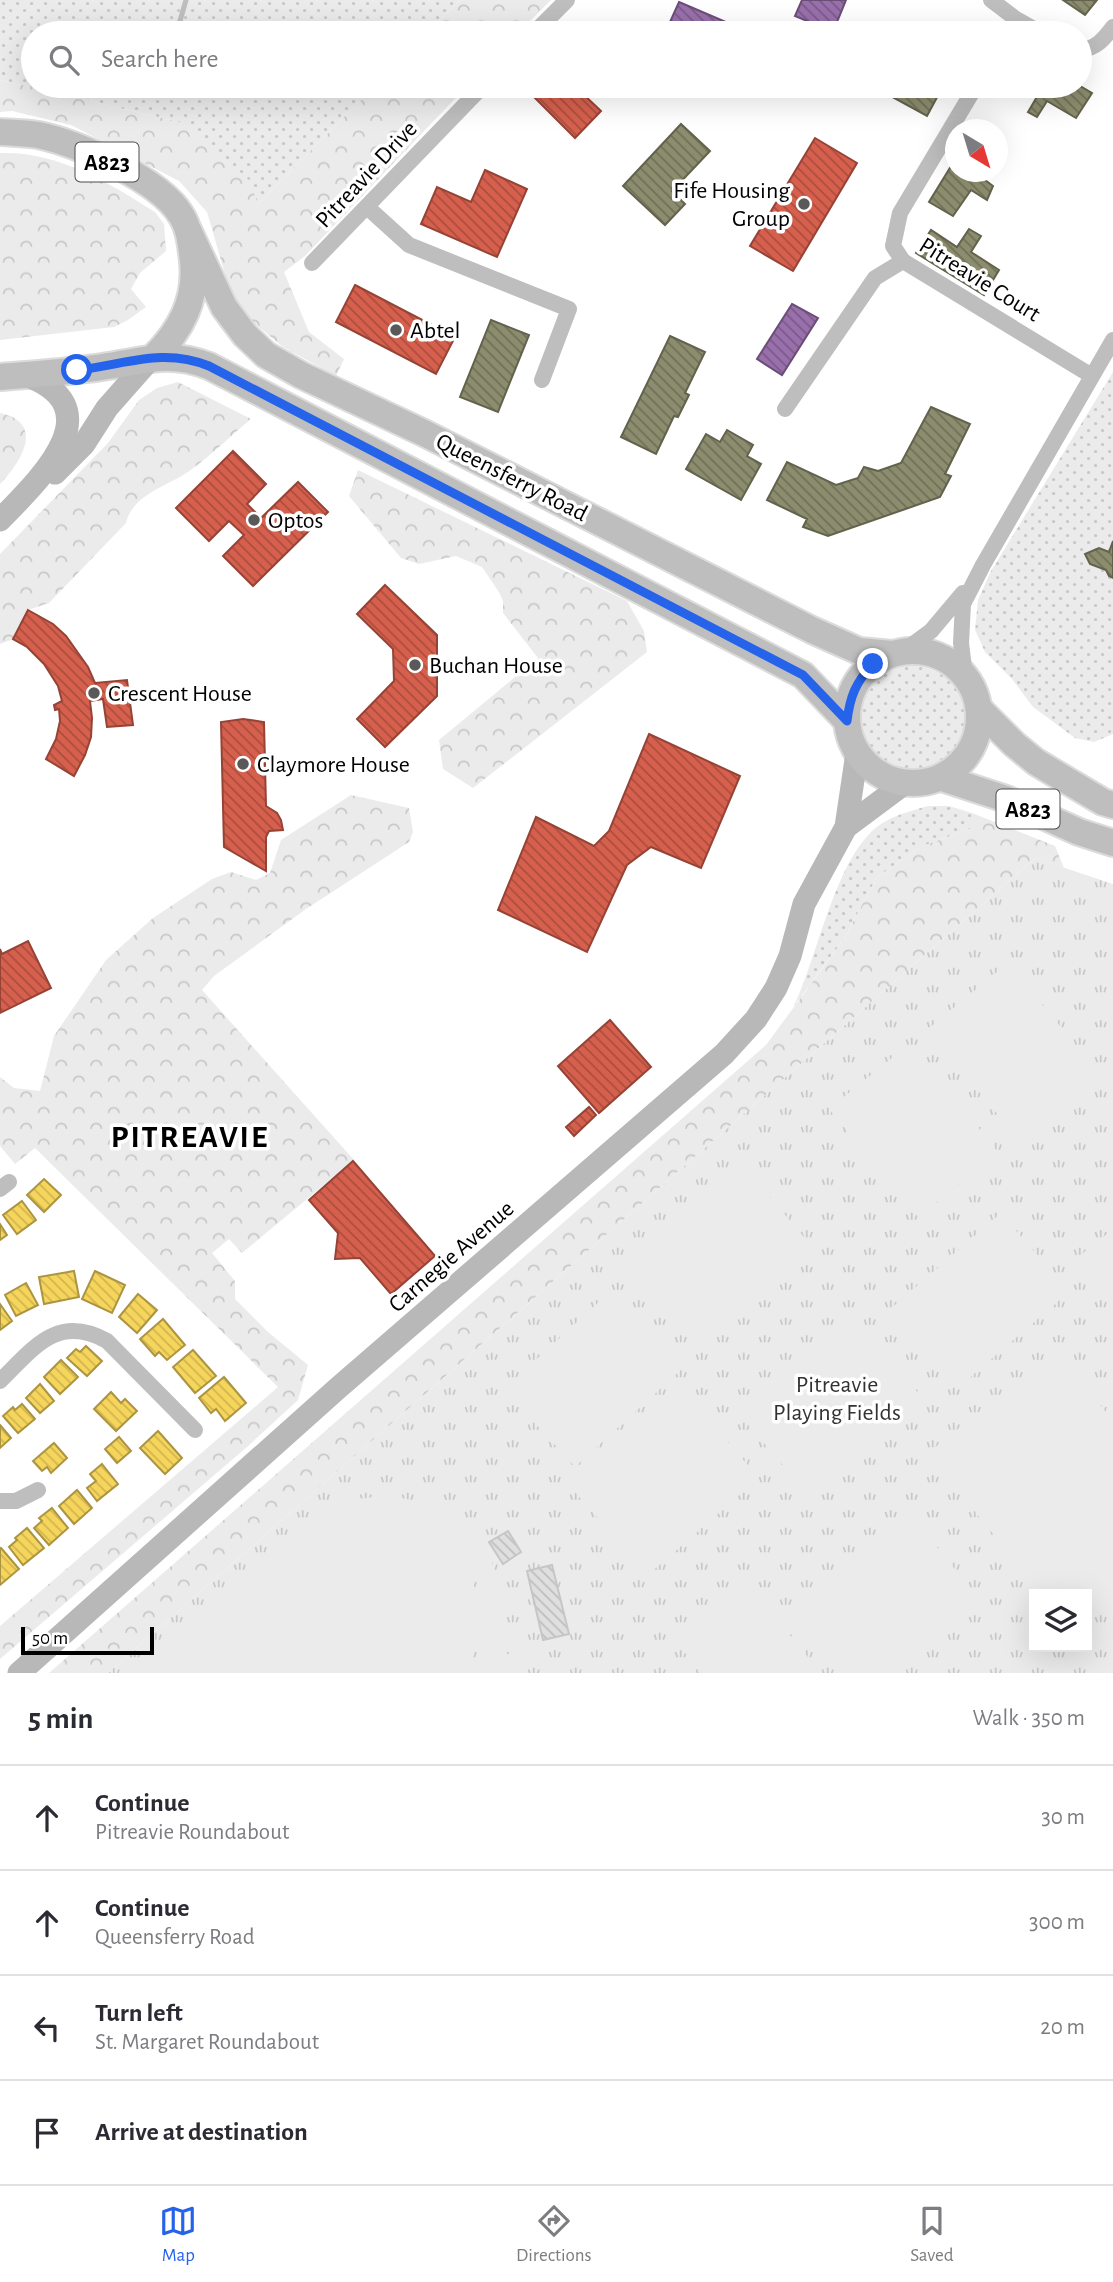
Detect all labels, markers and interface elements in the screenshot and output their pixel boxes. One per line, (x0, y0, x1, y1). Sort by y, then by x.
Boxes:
search box (21, 21, 1092, 98)
icon: search (45, 41, 83, 79)
text: Search here (101, 46, 219, 72)
street label: Pitreavie Drive (311, 117, 422, 233)
north arrow (945, 119, 1008, 182)
road number: A823 (76, 142, 138, 182)
place label: Fife Housing Group (673, 179, 790, 231)
marker: Fife Housing Group (796, 196, 812, 212)
street label: Pitreavie Court (915, 233, 1044, 327)
place label: Abtel (410, 319, 461, 343)
marker: Abtel (388, 322, 404, 338)
route start (61, 354, 92, 385)
street label: Queensferry Road (432, 429, 591, 526)
place label: Optos (268, 509, 323, 533)
marker: Optos (246, 512, 262, 528)
route end (857, 648, 888, 679)
place label: Buchan House (429, 654, 563, 678)
marker: Buchan House (407, 657, 423, 673)
place label: Crescent House (108, 682, 252, 706)
marker: Crescent House (86, 685, 102, 701)
place label: Claymore House (257, 753, 410, 777)
marker: Claymore House (235, 756, 251, 772)
road number: A823 (996, 790, 1060, 828)
district label: PITREAVIE (111, 1121, 269, 1153)
street label: Carnegie Avenue (385, 1196, 519, 1317)
park label: Pitreavie Playing Fields (773, 1373, 901, 1425)
map controls (1029, 1589, 1092, 1652)
button: layers (1029, 1589, 1092, 1652)
scale bar (21, 1624, 154, 1656)
text: 50 m (32, 1629, 68, 1648)
text: 5 min (28, 1704, 93, 1734)
text: Walk · 350 m (973, 1707, 1085, 1730)
text: Continue (95, 1790, 190, 1816)
icon: ahead (28, 1799, 66, 1837)
text: 30 m (1041, 1806, 1085, 1829)
text: Pitreavie Roundabout (95, 1821, 289, 1844)
text: Continue (95, 1895, 190, 1921)
icon: ahead (28, 1904, 66, 1942)
text: 300 m (1029, 1911, 1085, 1934)
text: Queensferry Road (95, 1926, 255, 1949)
text: Turn left (95, 2000, 183, 2026)
icon: left (28, 2009, 66, 2047)
text: 20 m (1040, 2016, 1085, 2039)
text: St. Margaret Roundabout (95, 2031, 319, 2054)
icon: arrive (28, 2114, 66, 2152)
text: Arrive at destination (95, 2119, 308, 2145)
tab: Map (159, 2202, 197, 2267)
tab: Directions (516, 2202, 592, 2267)
tab: Saved (910, 2202, 954, 2267)

